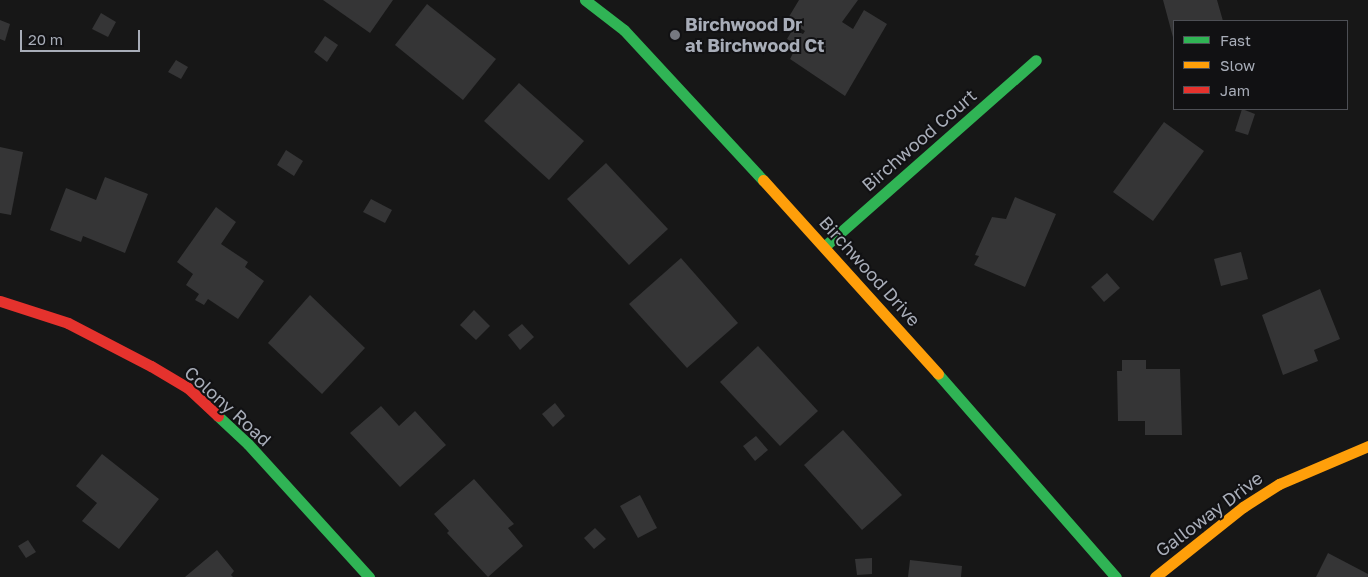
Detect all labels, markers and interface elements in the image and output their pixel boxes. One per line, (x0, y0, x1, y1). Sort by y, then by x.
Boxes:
place label: Birchwood Dr at Birchwood Ct (685, 14, 825, 56)
scale bar (22, 20, 142, 52)
legend (1173, 20, 1348, 110)
marker: Birchwood Dr at Birchwood Ct (669, 29, 681, 41)
text: 20 m (28, 30, 63, 48)
text: Fast (1220, 31, 1251, 49)
text: Slow (1220, 56, 1255, 74)
text: Jam (1220, 81, 1250, 99)
street label: Birchwood Court (857, 84, 981, 196)
street label: Birchwood Drive (815, 212, 925, 330)
street label: Colony Road (180, 362, 276, 450)
street label: Galloway Drive (1151, 467, 1267, 561)

